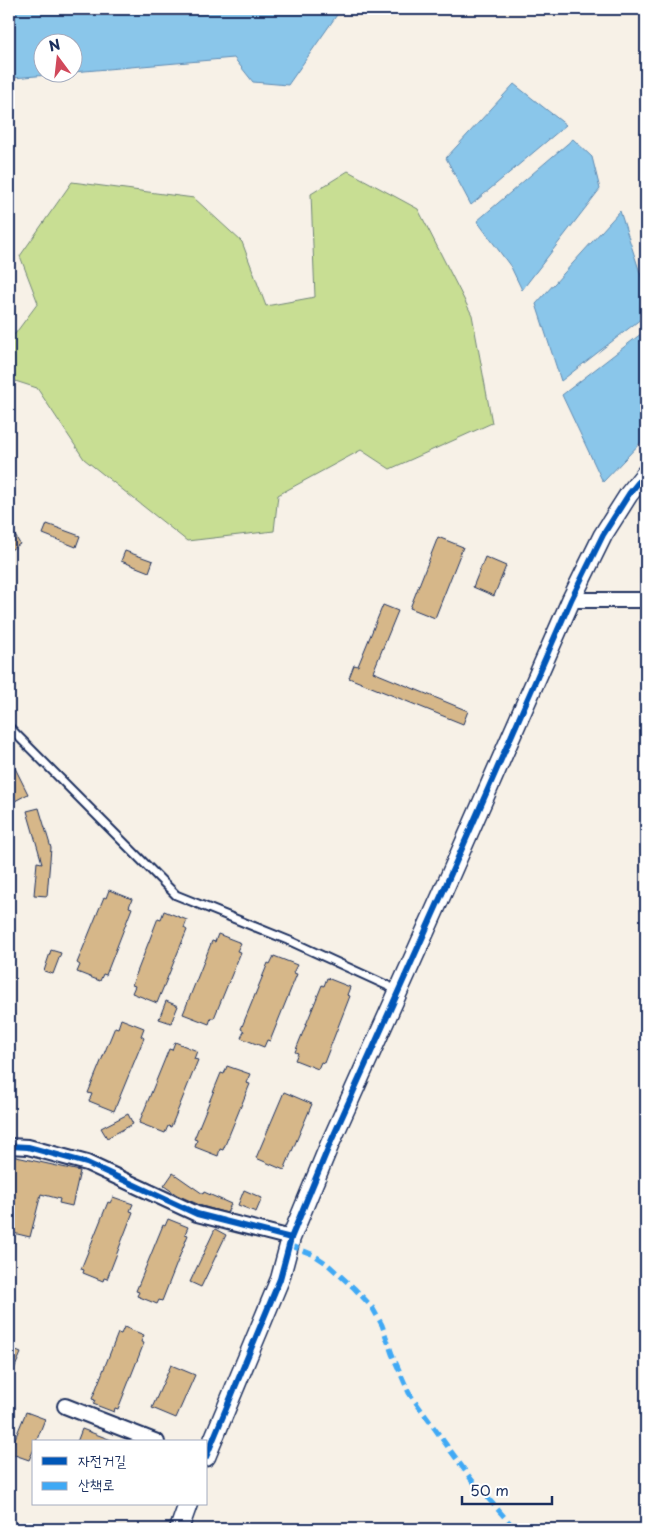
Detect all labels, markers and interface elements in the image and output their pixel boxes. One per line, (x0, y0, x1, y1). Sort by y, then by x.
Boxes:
north arrow (32, 32, 82, 82)
text: N (46, 33, 63, 57)
legend (32, 1440, 208, 1506)
text: 자전거길 (78, 1448, 126, 1471)
text: 산책로 (78, 1472, 114, 1495)
scale bar (462, 1473, 552, 1505)
text: 50 m (470, 1478, 509, 1501)

